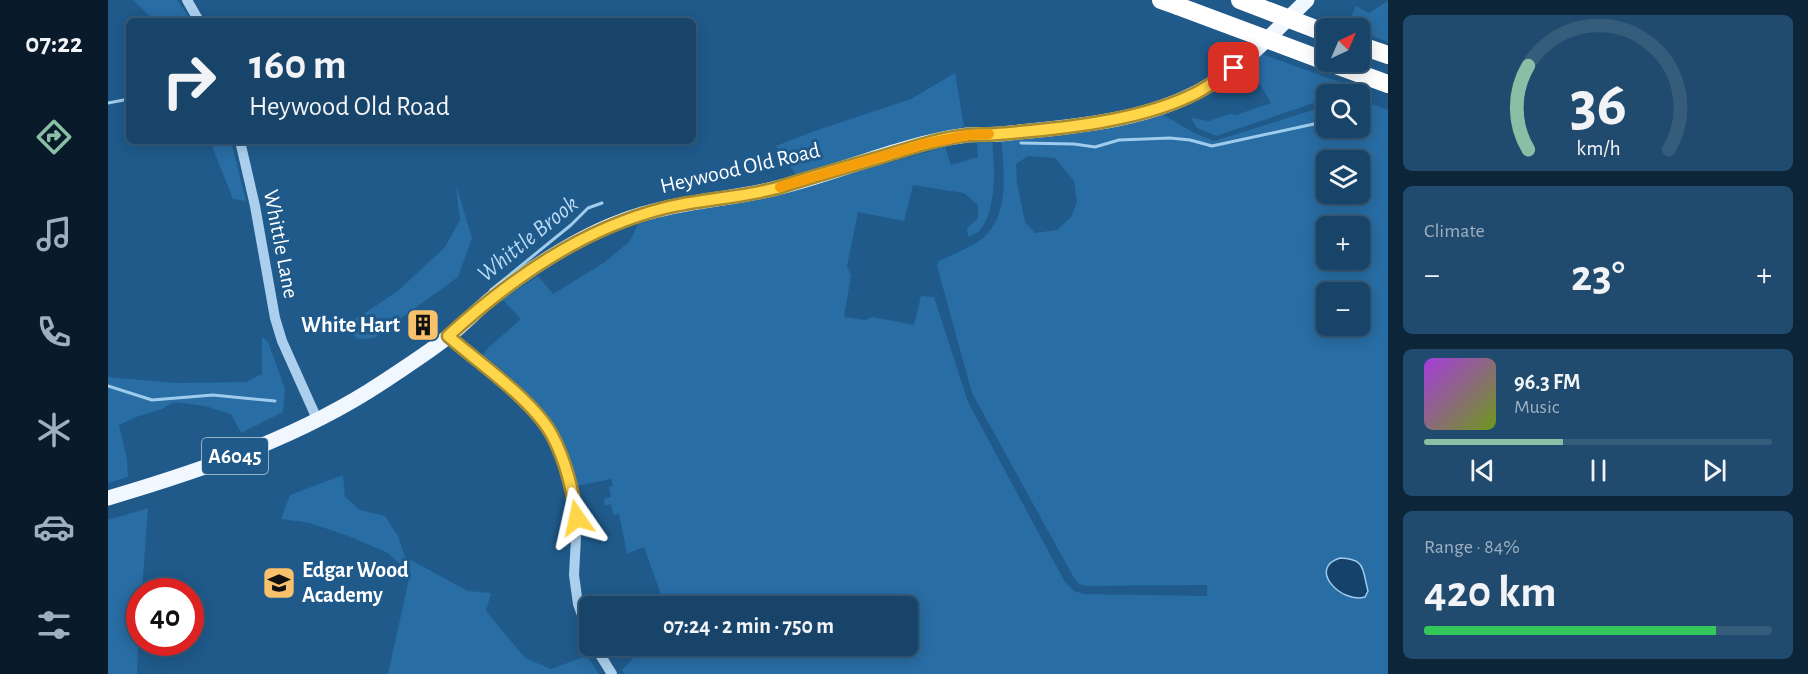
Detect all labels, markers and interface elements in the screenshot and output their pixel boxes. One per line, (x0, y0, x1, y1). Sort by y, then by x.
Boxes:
north arrow (1316, 18, 1370, 72)
map controls (1316, 18, 1370, 336)
text: 07:22 (25, 30, 83, 57)
icon: right (150, 42, 228, 120)
pin (1208, 42, 1259, 93)
text: 160 m (249, 44, 347, 86)
icon: arrive (1217, 51, 1250, 84)
text: 36 (1569, 74, 1627, 136)
button: search (1316, 84, 1370, 138)
text: Heywood Old Road (249, 93, 450, 120)
icon: directions (33, 116, 75, 158)
text: km/h (1576, 138, 1620, 159)
street label: Heywood Old Road (658, 139, 822, 197)
button: layers (1316, 150, 1370, 204)
street label: Whittle Lane (260, 188, 302, 300)
water label: Whittle Brook (473, 191, 583, 287)
icon: music (33, 213, 75, 255)
button: + (1316, 216, 1370, 270)
text: Climate (1424, 221, 1485, 241)
text: 23° (1571, 254, 1625, 299)
text: − (1424, 259, 1440, 292)
text: + (1756, 259, 1772, 292)
button: − (1316, 282, 1370, 336)
building icon: White Hart (405, 307, 441, 343)
icon: phone (33, 311, 75, 353)
place label: White Hart (301, 314, 401, 336)
text: 96.3 FM (1514, 371, 1580, 393)
text: Music (1514, 397, 1560, 417)
icon: climate (33, 409, 75, 451)
road number: A6045 (202, 438, 268, 474)
icon: previous (1466, 454, 1499, 487)
icon: pause (1582, 454, 1615, 487)
icon: next (1698, 454, 1731, 487)
position arrow (545, 486, 609, 550)
icon: car (33, 506, 75, 548)
text: Range · 84% (1424, 537, 1520, 557)
place label: Edgar Wood Academy (302, 559, 409, 607)
school or university icon: Edgar Wood Academy (261, 565, 297, 601)
text: 420 km (1424, 570, 1557, 615)
speed limit sign: 40 (126, 578, 204, 656)
icon: filters (33, 604, 75, 646)
text: 07:24 · 2 min · 750 m (663, 615, 834, 637)

